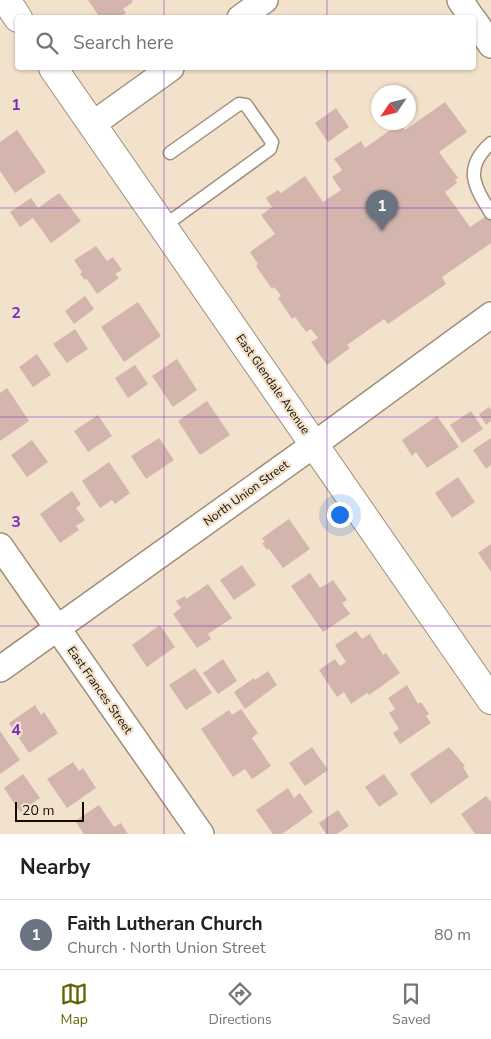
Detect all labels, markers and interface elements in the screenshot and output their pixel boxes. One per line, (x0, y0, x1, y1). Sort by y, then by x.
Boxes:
search box (15, 15, 476, 70)
icon: search (33, 29, 61, 57)
text: Search here (73, 30, 174, 56)
north arrow (371, 85, 416, 130)
text: 1 (11, 94, 21, 116)
pin: 1 (366, 190, 398, 231)
text: 2 (11, 302, 21, 324)
street label: East Glendale Avenue (232, 331, 314, 437)
street label: North Union Street (200, 456, 293, 529)
your location (327, 502, 353, 528)
text: 3 (11, 511, 21, 533)
street label: East Frances Street (64, 643, 137, 738)
text: 4 (11, 719, 21, 741)
scale bar (15, 799, 84, 822)
text: 20 m (22, 801, 54, 820)
text: Nearby (20, 853, 90, 881)
text: Faith Lutheran Church (67, 911, 263, 937)
text: 1 (31, 924, 41, 946)
text: 80 m (434, 924, 471, 946)
text: Church · North Union Street (67, 937, 266, 959)
tab: Map (60, 980, 88, 1029)
tab: Directions (209, 980, 272, 1029)
tab: Saved (392, 980, 431, 1029)

